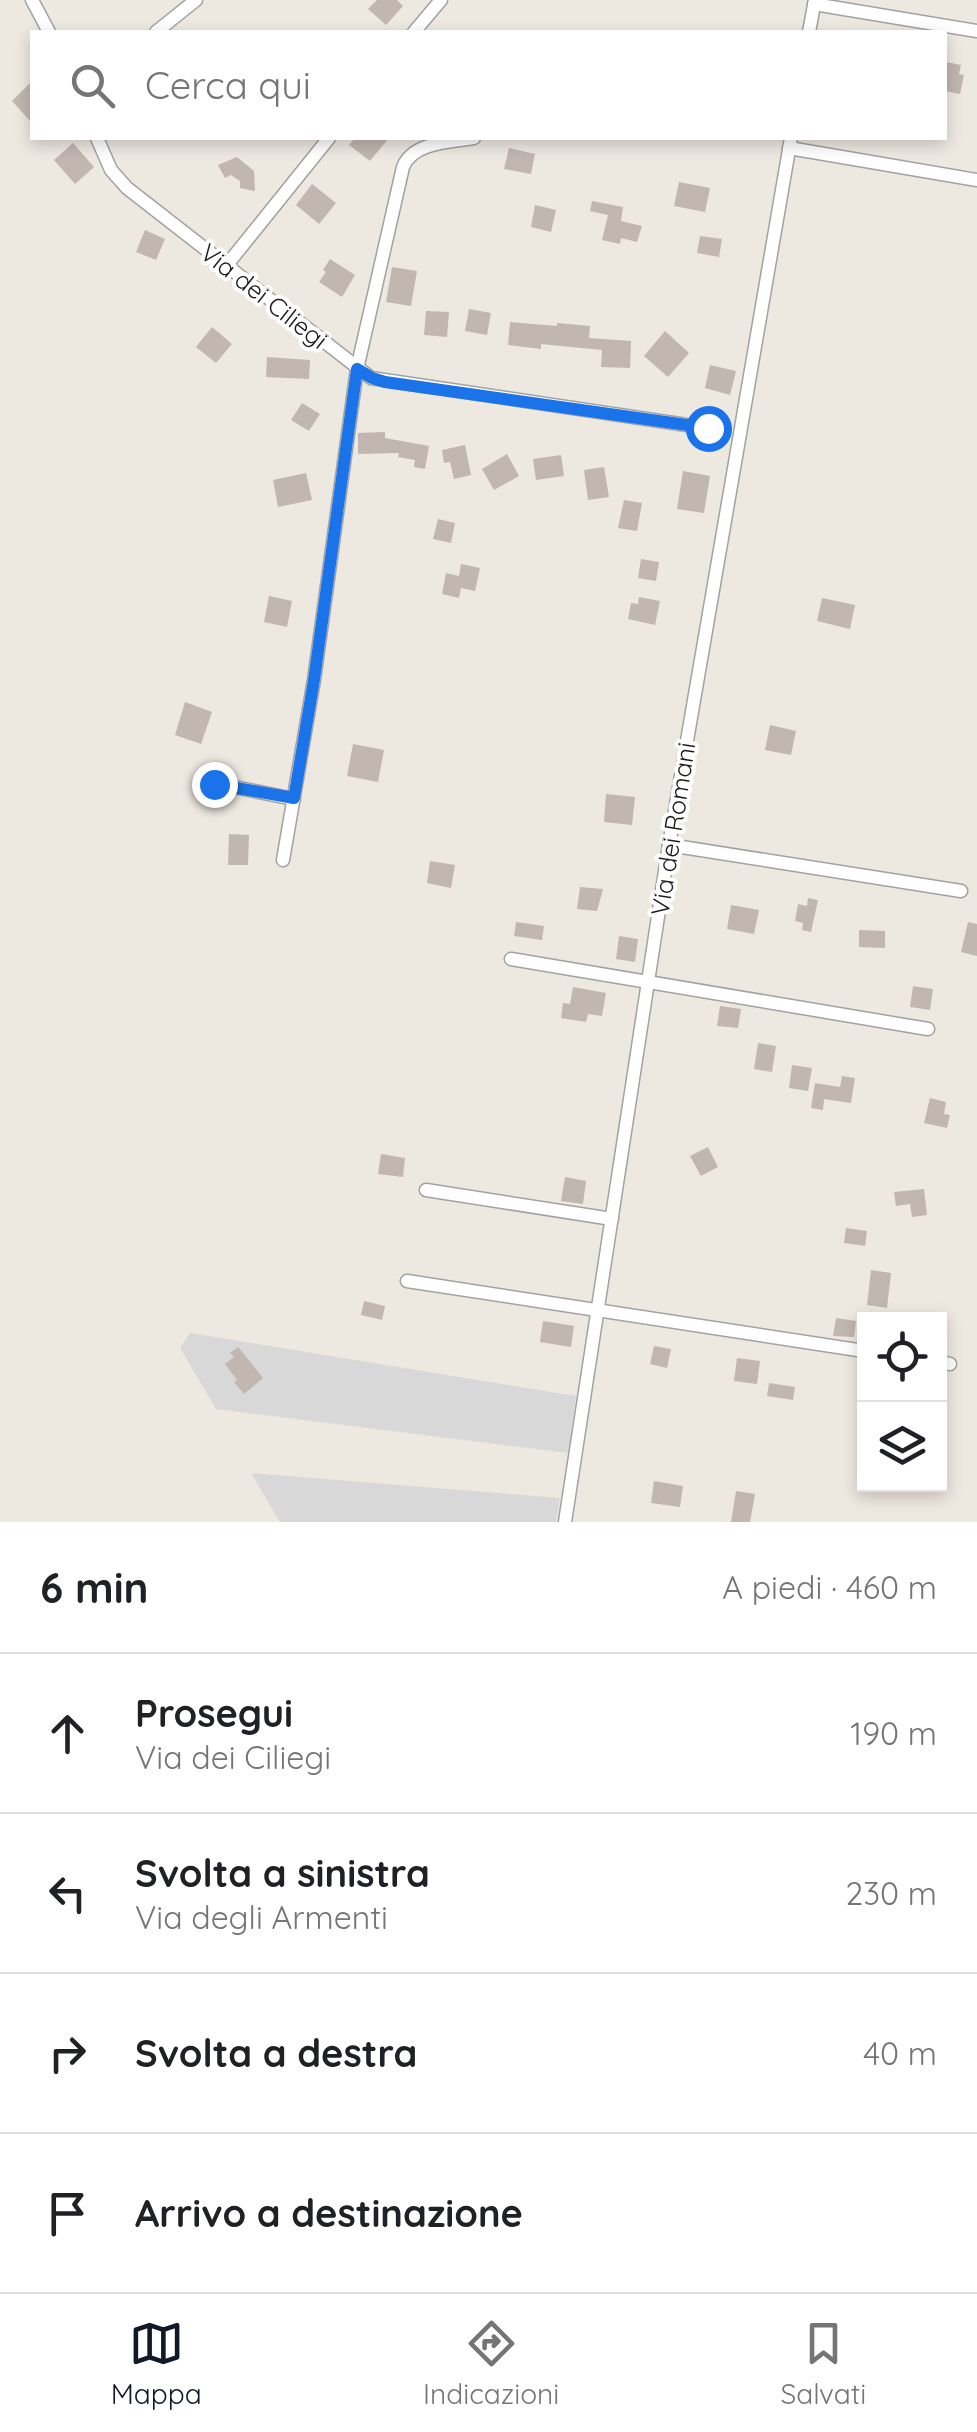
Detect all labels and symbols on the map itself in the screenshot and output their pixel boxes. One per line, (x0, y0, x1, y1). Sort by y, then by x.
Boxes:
street label: Via dei Ciliegi (194, 236, 334, 355)
route start (686, 406, 732, 452)
street label: Via dei Romani (644, 740, 701, 918)
route end (192, 762, 238, 808)

